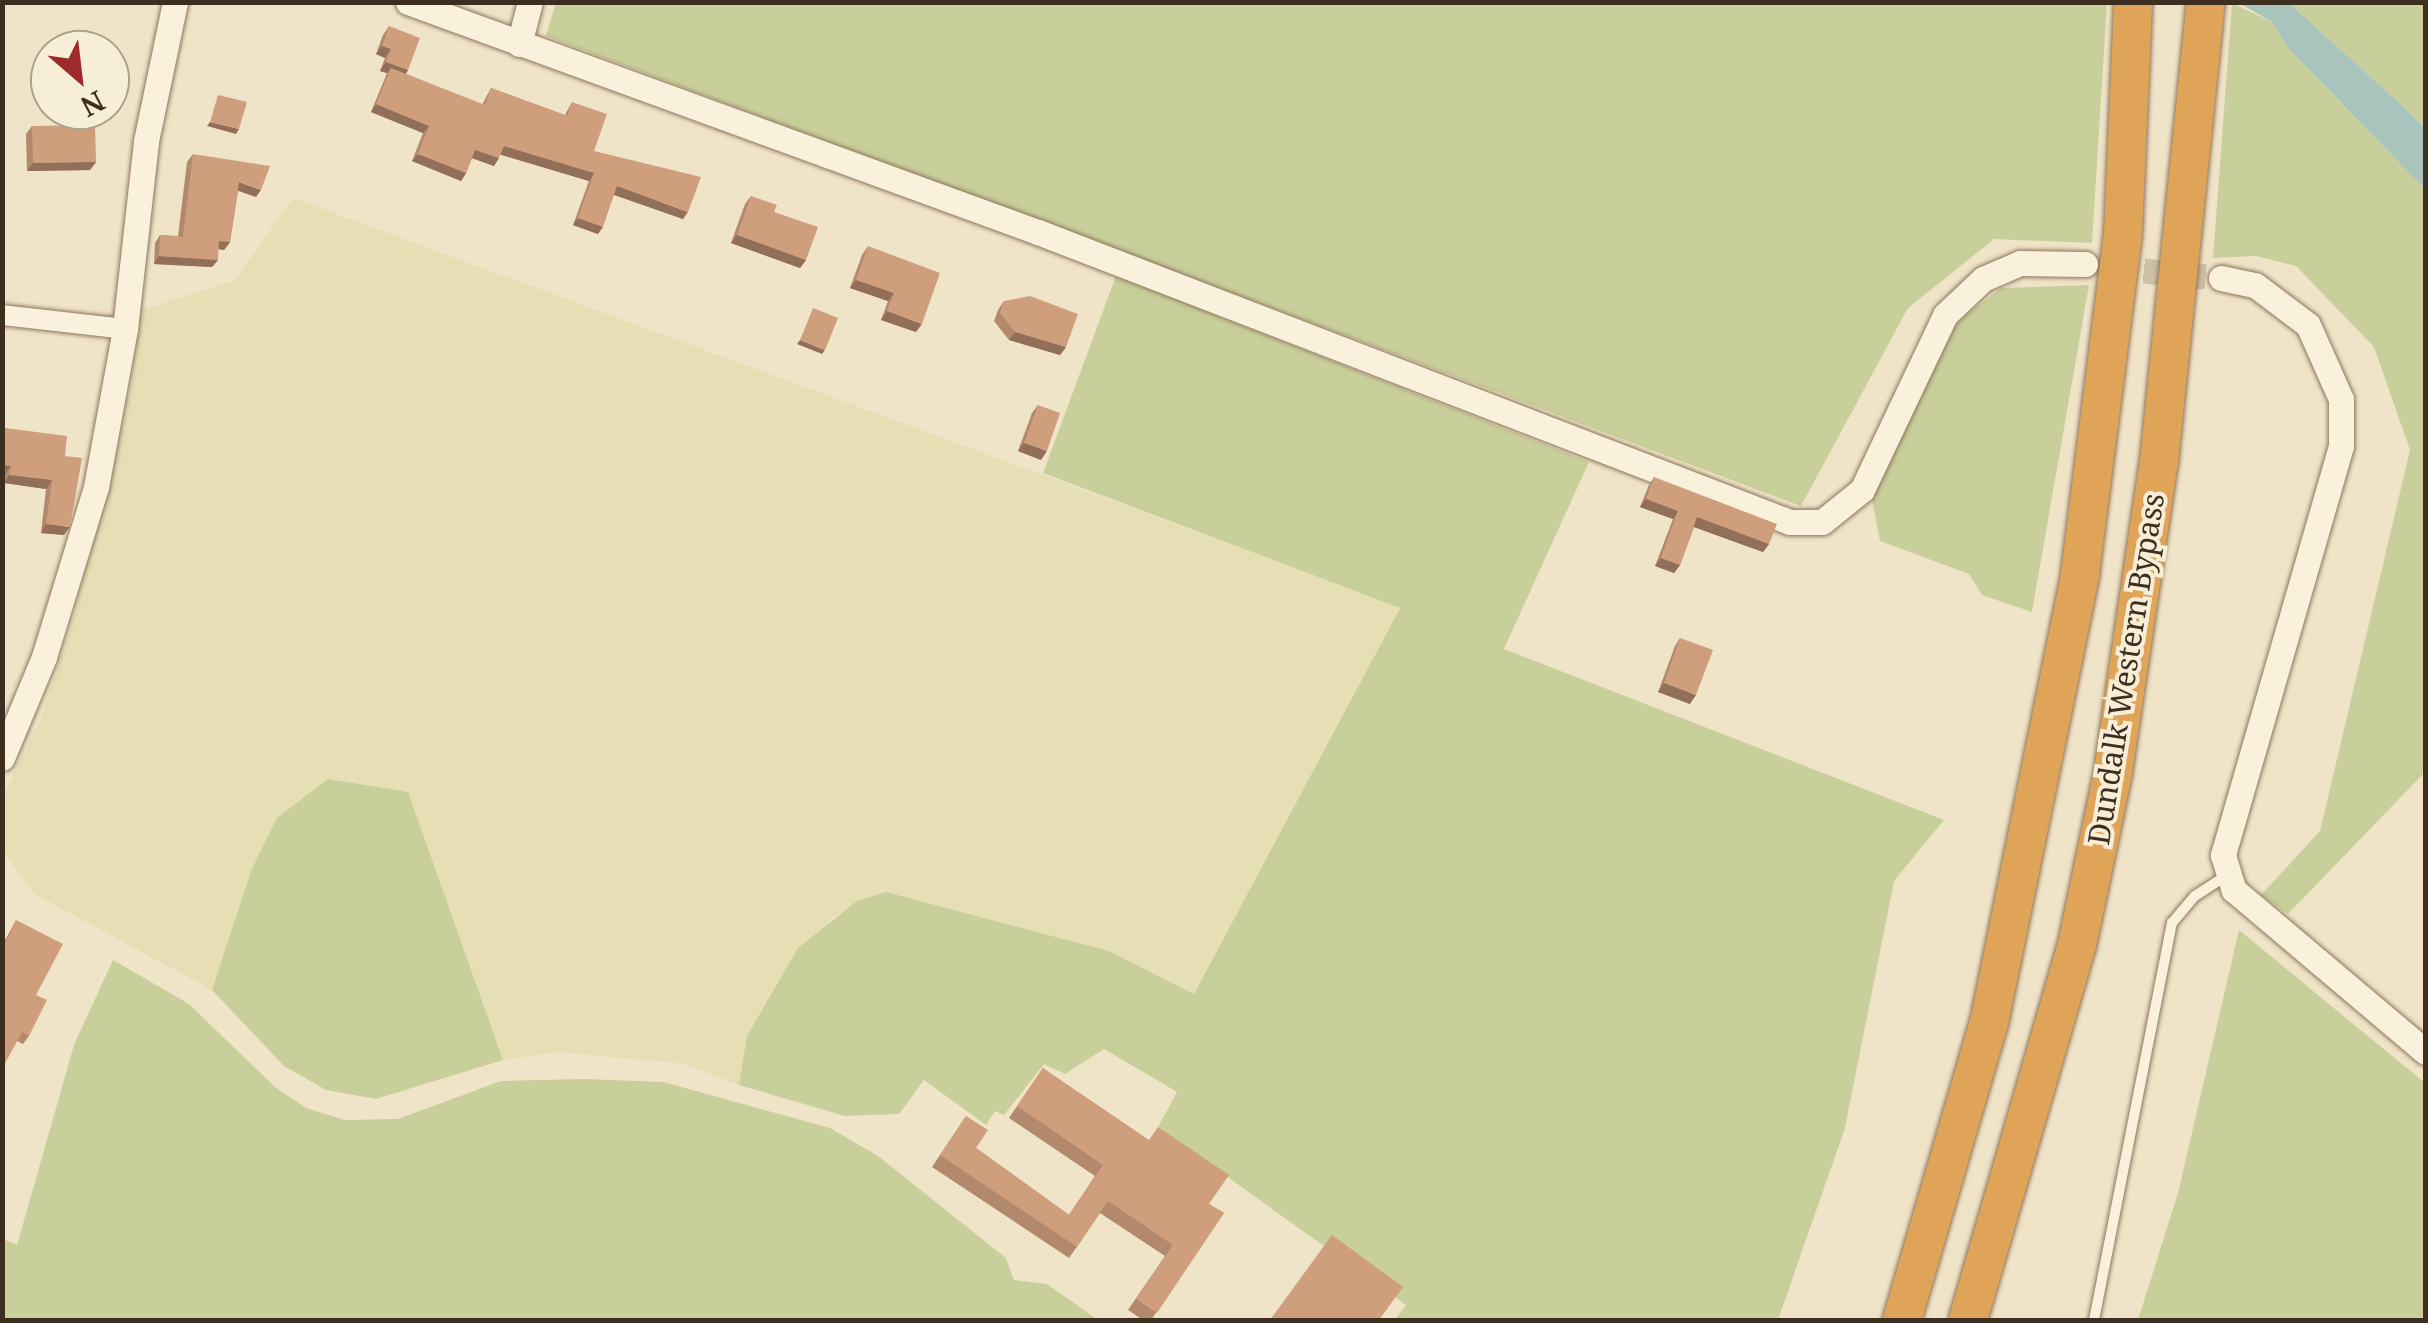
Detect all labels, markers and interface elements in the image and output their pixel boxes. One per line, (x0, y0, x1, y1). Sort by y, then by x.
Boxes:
north arrow (30, 30, 130, 130)
text: N (74, 83, 112, 127)
street label: Dundalk Western Bypass (2080, 491, 2172, 847)

